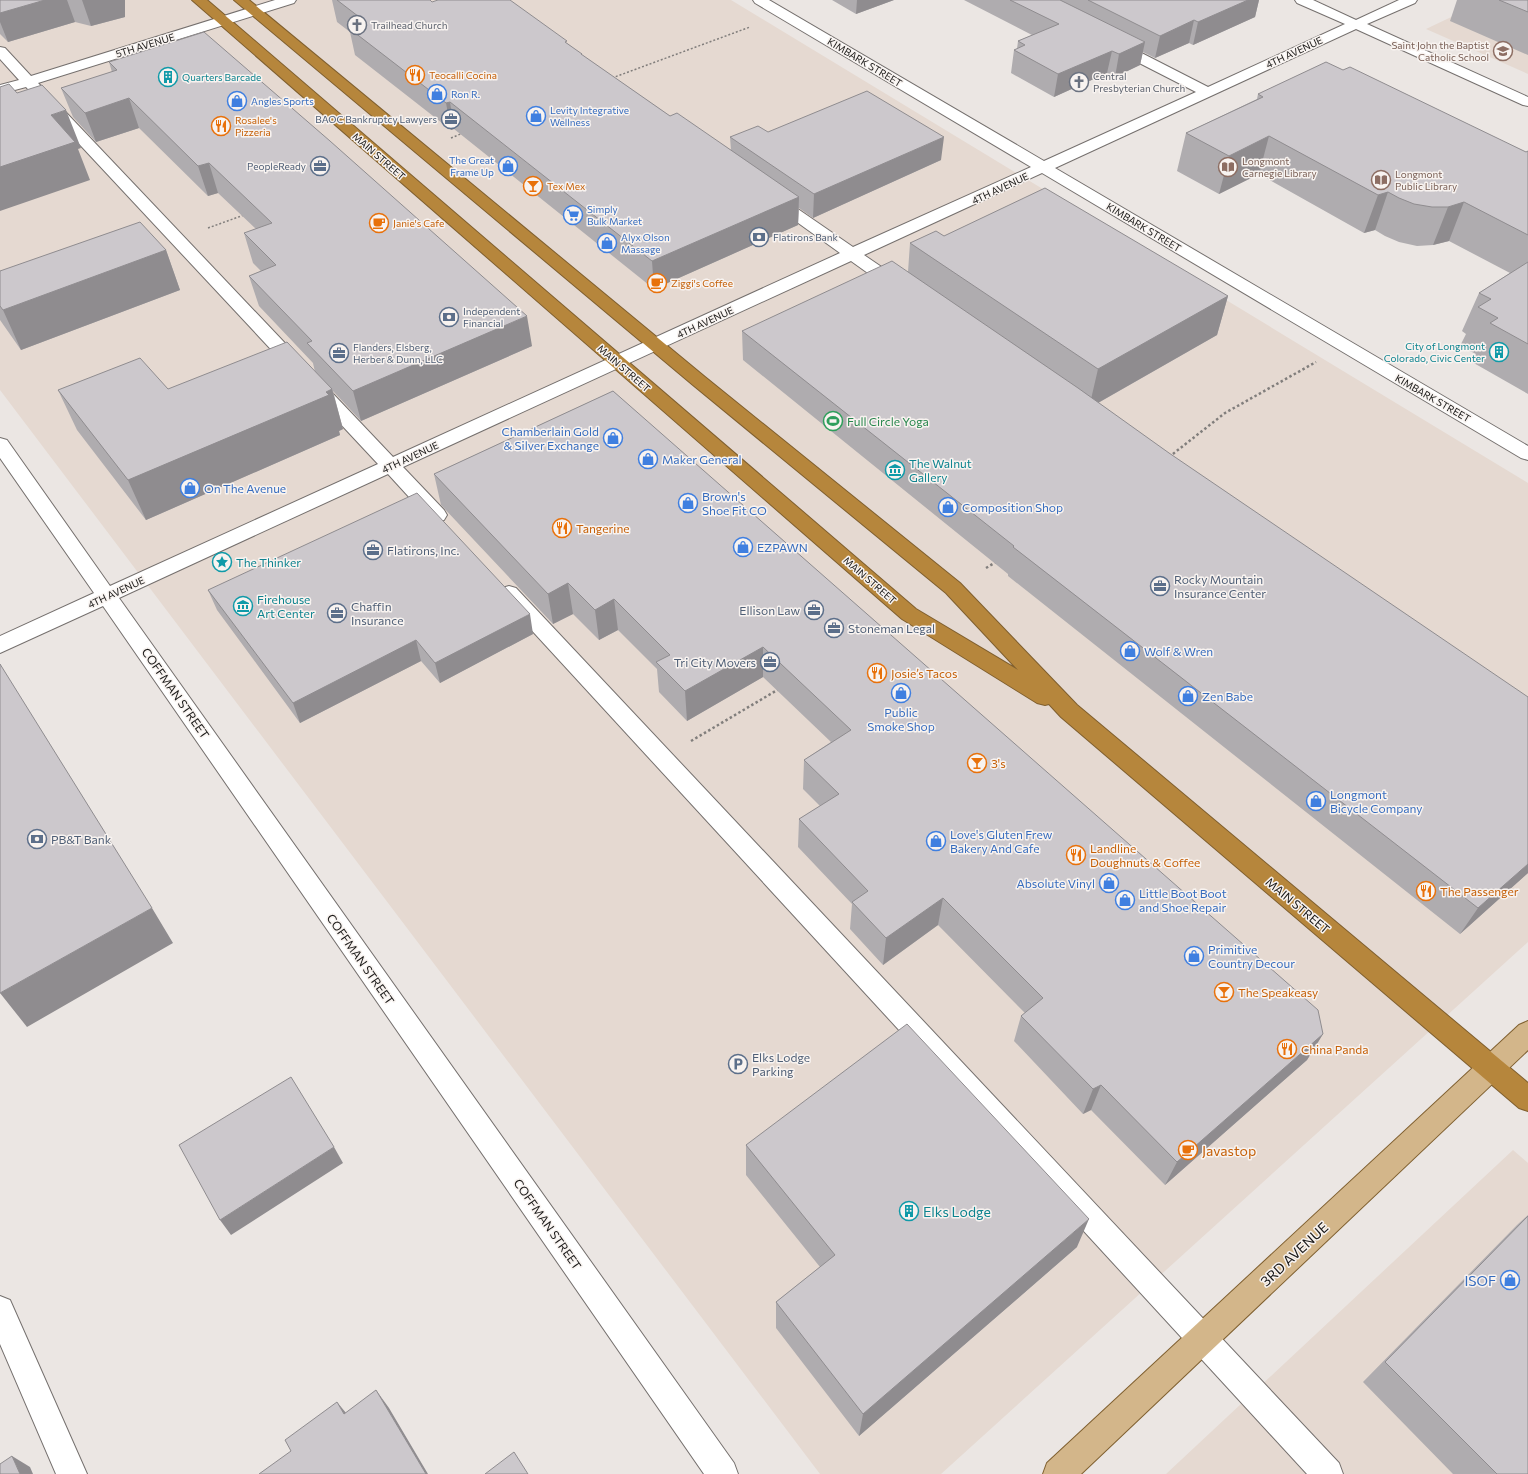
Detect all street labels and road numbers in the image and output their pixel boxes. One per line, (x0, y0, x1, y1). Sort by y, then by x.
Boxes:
street label: 5TH AVENUE (114, 30, 176, 60)
street label: 4TH AVENUE (1264, 34, 1324, 70)
street label: KIMBARK STREET (826, 35, 905, 89)
street label: MAIN STREET (350, 130, 408, 183)
street label: 4TH AVENUE (970, 170, 1030, 206)
street label: KIMBARK STREET (1105, 200, 1184, 254)
street label: 4TH AVENUE (675, 304, 735, 340)
street label: MAIN STREET (595, 342, 653, 395)
street label: KIMBARK STREET (1393, 372, 1473, 425)
street label: 4TH AVENUE (380, 439, 440, 475)
street label: MAIN STREET (841, 554, 899, 607)
street label: 4TH AVENUE (86, 574, 146, 610)
street label: COFFMAN STREET (139, 645, 213, 741)
street label: MAIN STREET (1263, 874, 1333, 936)
street label: COFFMAN STREET (324, 911, 398, 1007)
street label: COFFMAN STREET (511, 1176, 585, 1272)
street label: 3RD AVENUE (1257, 1218, 1331, 1290)

